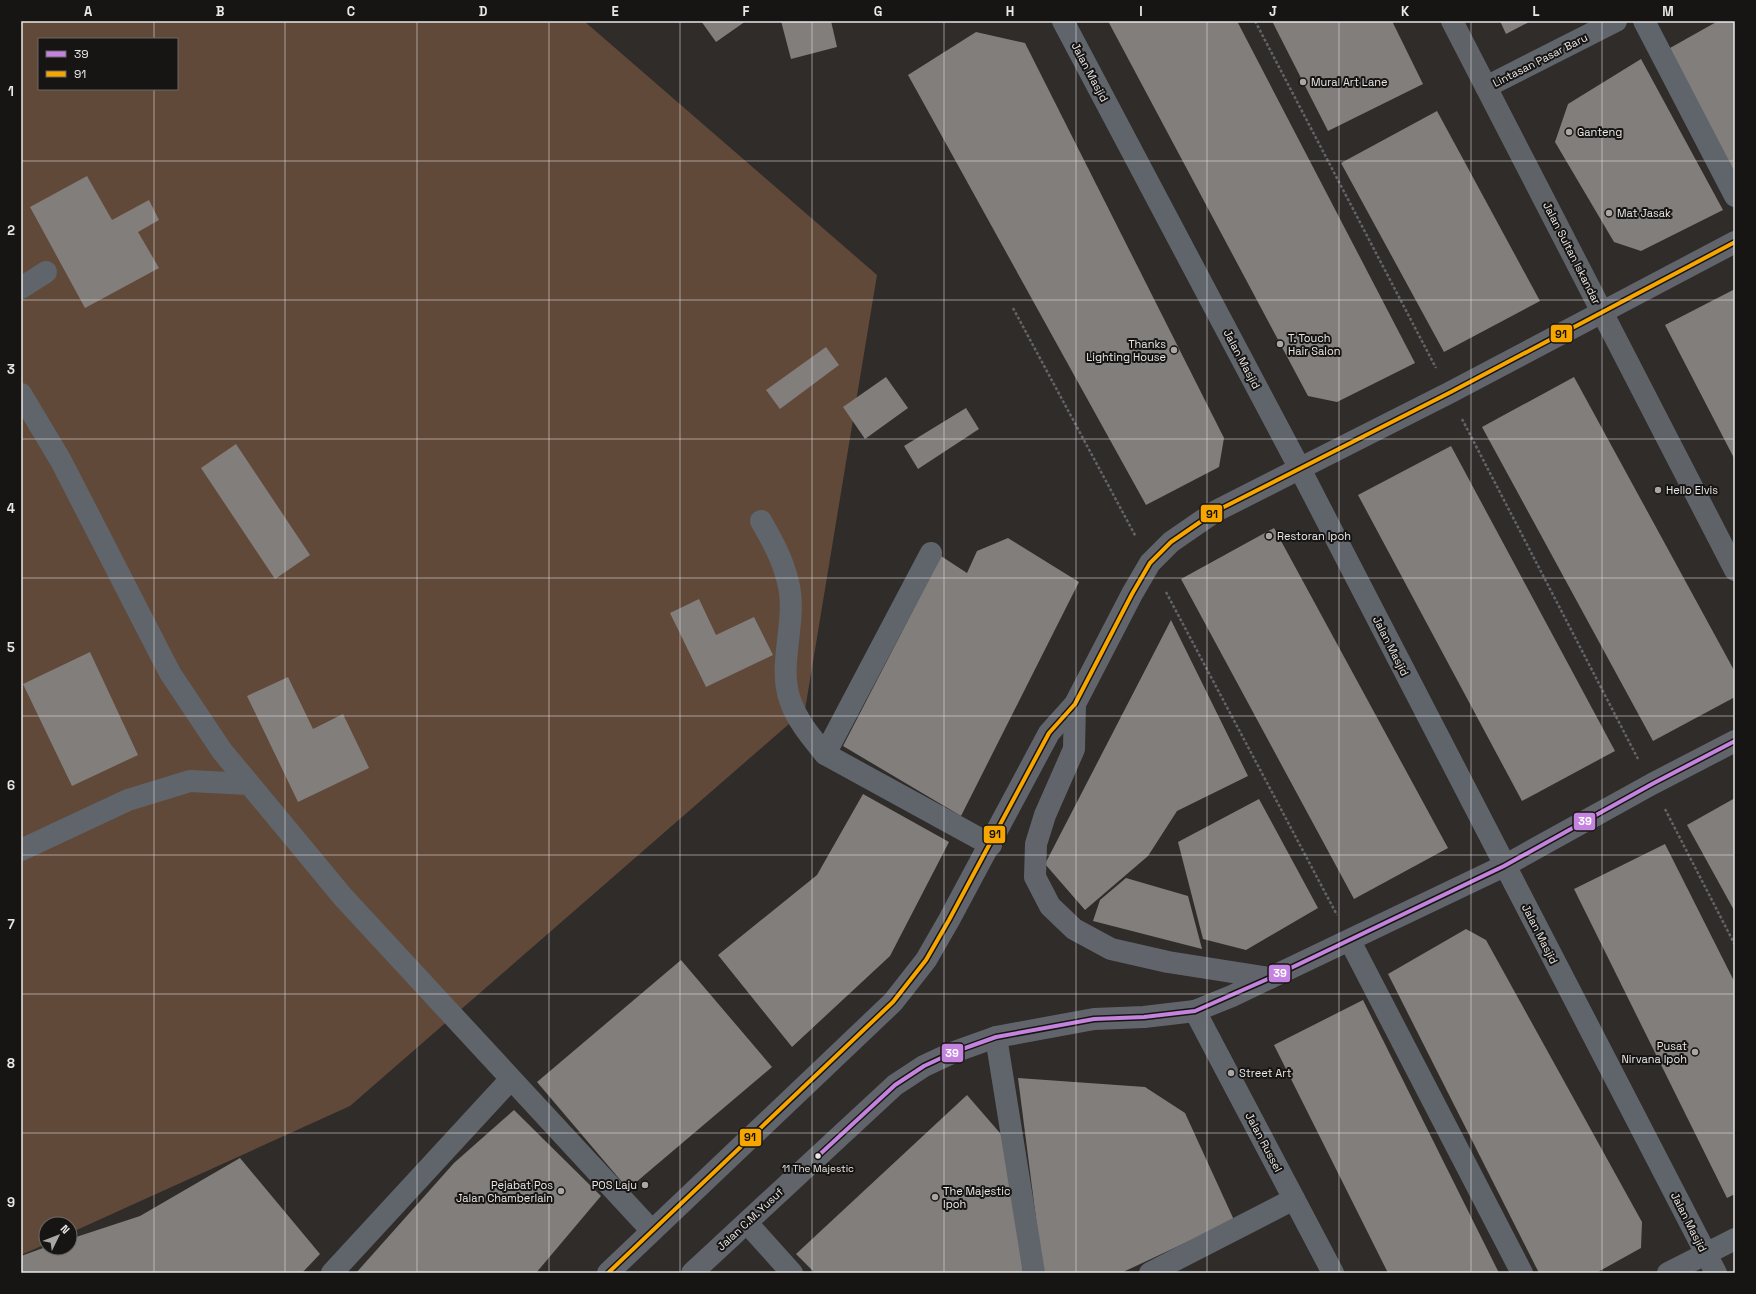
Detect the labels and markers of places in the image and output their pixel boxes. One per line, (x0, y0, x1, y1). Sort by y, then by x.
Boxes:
place label: Mural Art Lane (1311, 75, 1387, 89)
marker: Mural Art Lane (1298, 77, 1308, 87)
place label: Ganteng (1577, 125, 1622, 139)
marker: Ganteng (1564, 127, 1574, 137)
place label: Mat Jasak (1617, 206, 1671, 220)
marker: Mat Jasak (1604, 208, 1614, 218)
place label: T. Touch Hair Salon (1288, 331, 1341, 358)
place label: Thanks Lighting House (1086, 337, 1166, 364)
marker: T. Touch Hair Salon (1275, 339, 1285, 349)
marker: Thanks Lighting House (1169, 345, 1179, 355)
place label: Hello Elvis (1666, 483, 1718, 497)
marker: Hello Elvis (1653, 485, 1663, 495)
place label: Restoran Ipoh (1277, 529, 1351, 543)
marker: Restoran Ipoh (1264, 531, 1274, 541)
place label: Pusat Nirvana Ipoh (1622, 1039, 1687, 1066)
marker: Pusat Nirvana Ipoh (1690, 1047, 1700, 1057)
place label: Street Art (1239, 1066, 1291, 1080)
marker: Street Art (1226, 1068, 1236, 1078)
marker: 11 The Majestic (813, 1151, 823, 1161)
place label: 11 The Majestic (782, 1162, 854, 1175)
place label: Pejabat Pos Jalan Chamberlain (456, 1178, 553, 1205)
place label: POS Laju (592, 1178, 637, 1192)
marker: POS Laju (640, 1180, 650, 1190)
place label: The Majestic Ipoh (943, 1184, 1011, 1211)
marker: Pejabat Pos Jalan Chamberlain (556, 1186, 566, 1196)
marker: The Majestic Ipoh (930, 1192, 940, 1202)

